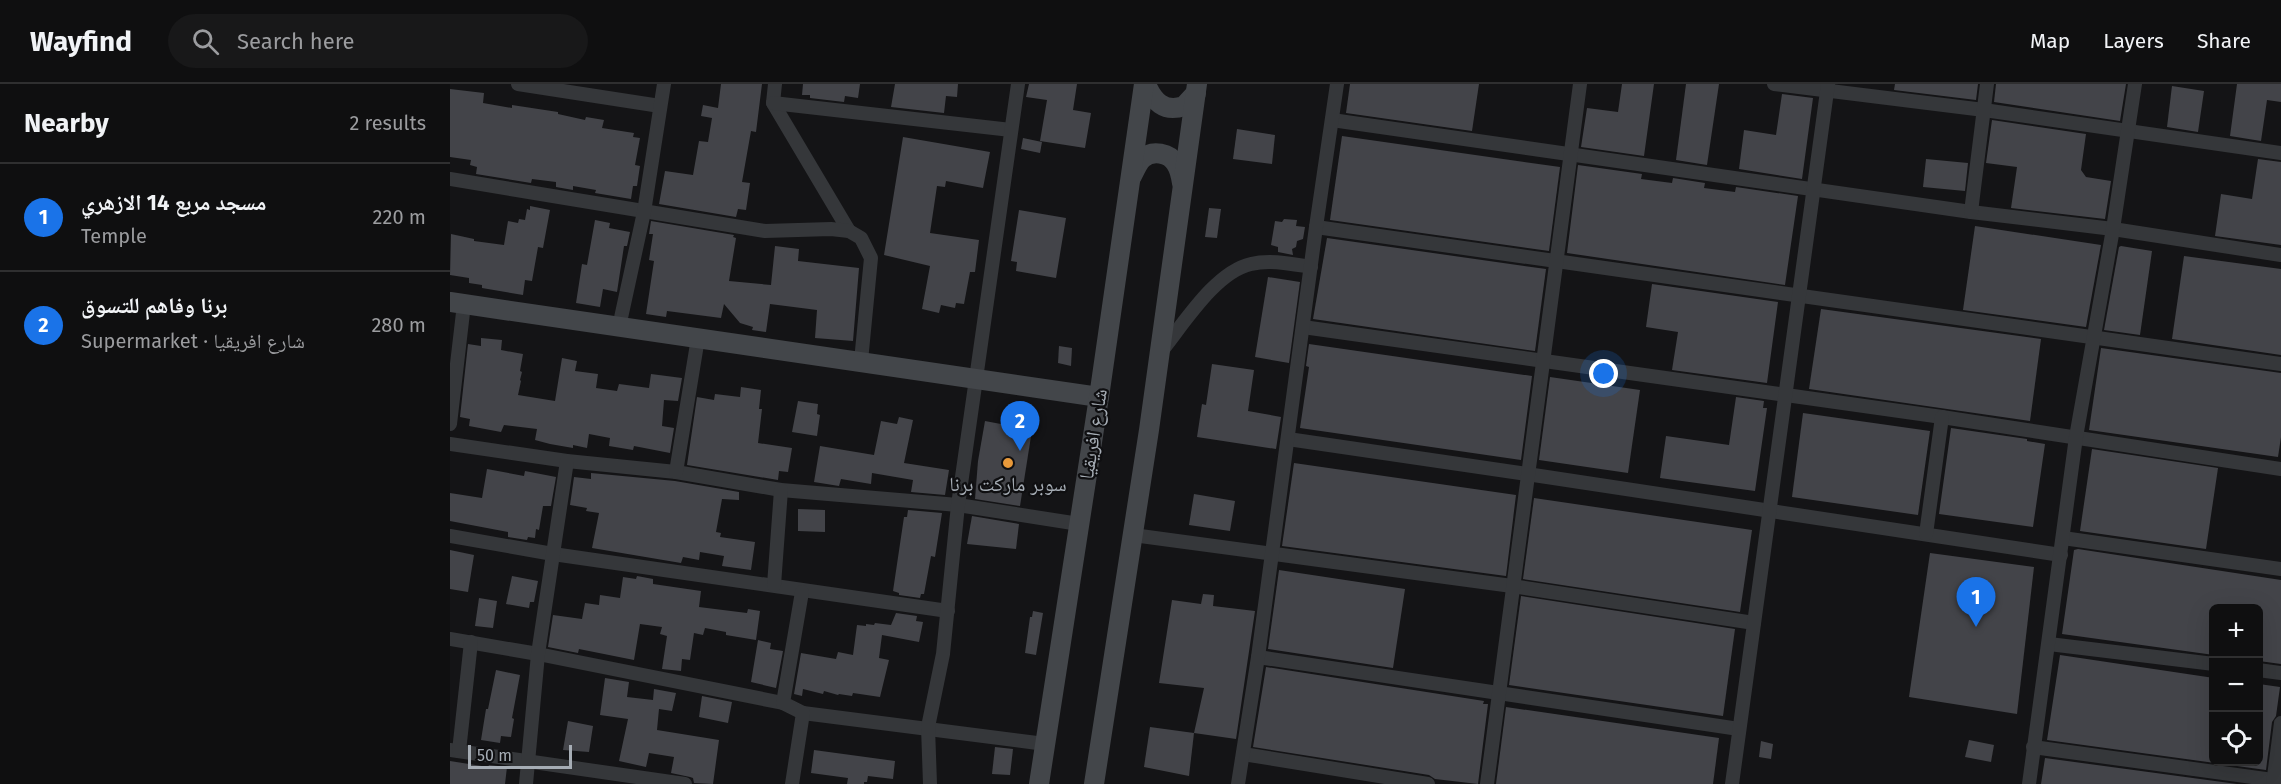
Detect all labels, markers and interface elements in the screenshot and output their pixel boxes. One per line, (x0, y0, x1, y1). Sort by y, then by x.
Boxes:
search box (168, 14, 588, 68)
text: Wayfind (30, 25, 132, 58)
icon: search (189, 25, 222, 58)
text: Search here (237, 28, 355, 55)
text: Map (2030, 28, 2070, 54)
text: Layers (2103, 28, 2164, 54)
text: Share (2197, 28, 2251, 54)
text: Nearby (24, 108, 109, 139)
text: 2 results (349, 111, 426, 135)
text: مسجد مربع 14 الازهري (81, 189, 266, 216)
text: 1 (39, 205, 48, 229)
text: 220 m (373, 205, 426, 229)
text: Temple (81, 224, 147, 248)
text: برنا وفاهم للتسوق (81, 292, 227, 319)
text: 2 (38, 313, 49, 337)
text: 280 m (371, 313, 426, 337)
text: Supermarket · شارع افريقيا (81, 329, 305, 353)
your location (1589, 359, 1618, 388)
street label: شارع افريقيا (1074, 387, 1113, 481)
pin: 2 (1000, 402, 1040, 451)
marker: سوبر ماركت برنا (1001, 456, 1015, 470)
place label: سوبر ماركت برنا (949, 472, 1067, 496)
pin: 1 (1956, 578, 1996, 627)
map controls (2209, 604, 2263, 766)
button: + (2209, 604, 2263, 658)
button: − (2209, 658, 2263, 712)
button: locate (2209, 712, 2263, 766)
scale bar (468, 742, 572, 770)
text: 50 m (477, 746, 512, 765)

